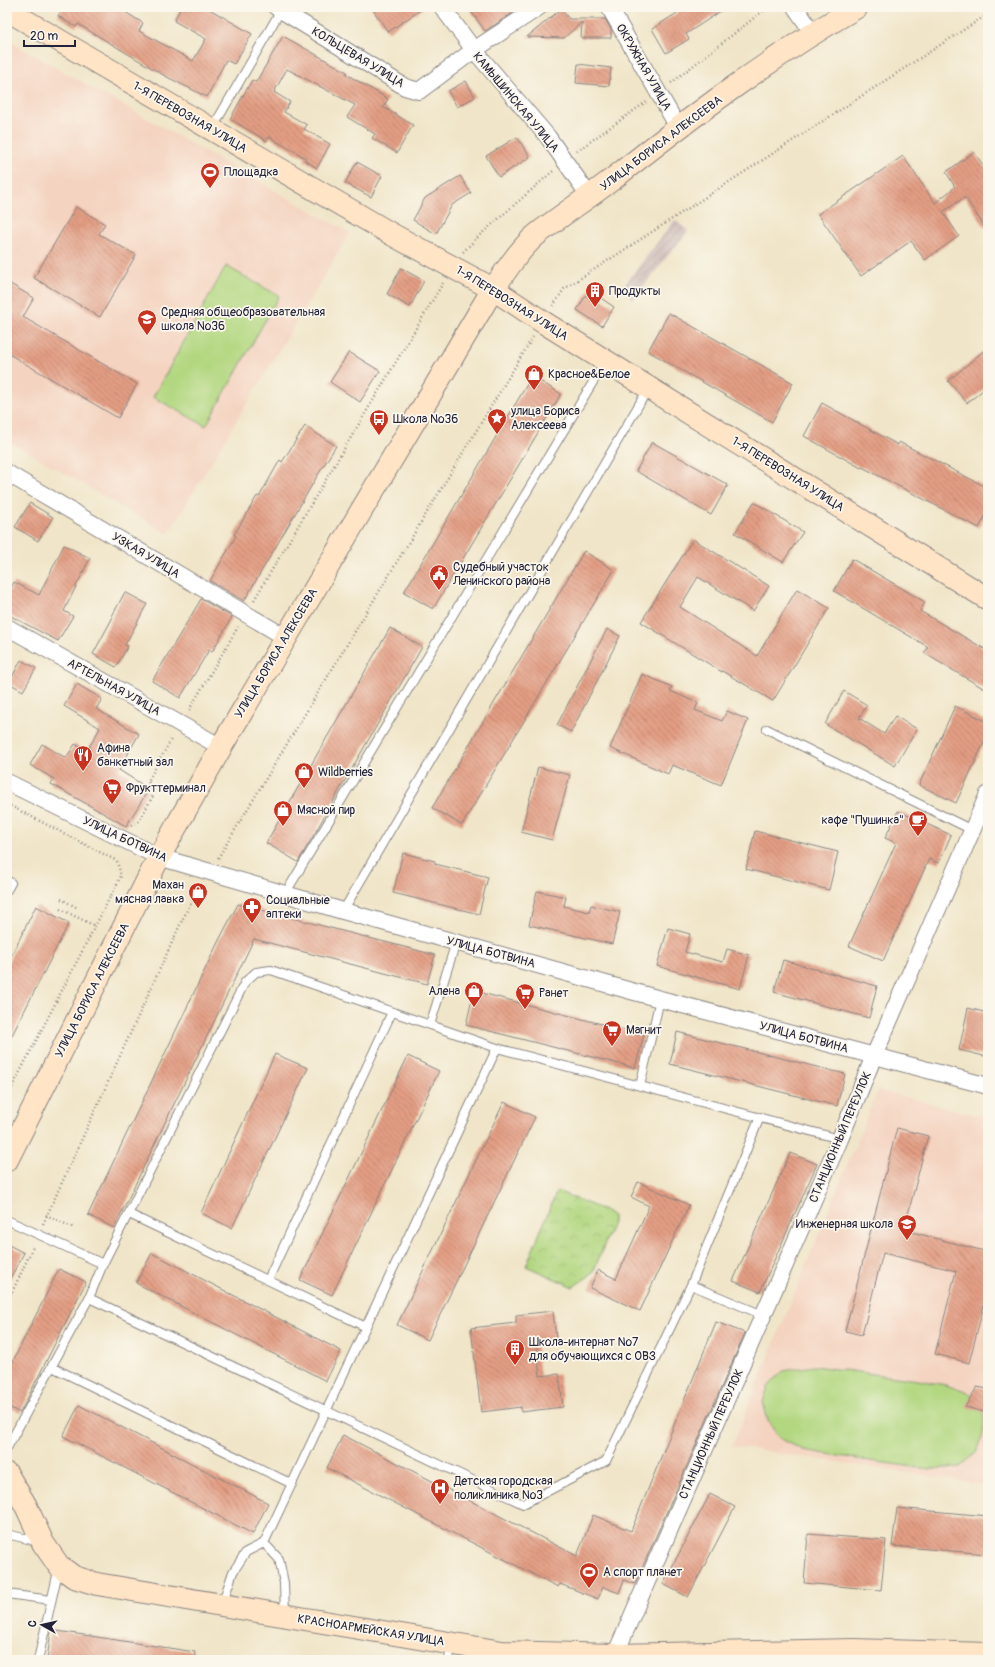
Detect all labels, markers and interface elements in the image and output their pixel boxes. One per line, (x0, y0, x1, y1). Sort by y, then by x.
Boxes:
street label: ОКРУЖНАЯ УЛИЦА (613, 21, 675, 113)
scale bar (24, 22, 75, 48)
street label: КОЛЬЦЕВАЯ УЛИЦА (309, 24, 407, 91)
text: 20 m (30, 29, 59, 44)
street label: КАМЫШИНСКАЯ УЛИЦА (469, 49, 562, 156)
street label: 1-Я ПЕРЕВОЗНАЯ УЛИЦА (130, 79, 250, 156)
street label: УЛИЦА БОРИСА АЛЕКСЕЕВА (597, 92, 725, 194)
sports icon: Площадка (199, 161, 221, 189)
place label: Площадка (224, 165, 279, 180)
street label: 1-Я ПЕРЕВОЗНАЯ УЛИЦА (453, 263, 571, 344)
building icon: Продукты (584, 280, 606, 308)
place label: Продукты (609, 284, 661, 299)
place label: Средняя общеобразовательная школа №36 (161, 305, 326, 334)
school or university icon: Средняя общеобразовательная школа №36 (136, 308, 158, 336)
shop icon: Красное&Белое (523, 363, 545, 391)
place label: Красное&Белое (548, 367, 630, 382)
place label: улица Бориса Алексеева (510, 404, 580, 433)
place icon: улица Бориса Алексеева (486, 407, 508, 435)
bus stop icon: Школа №36 (368, 408, 390, 436)
place label: Школа №36 (393, 412, 458, 427)
street label: 1-Я ПЕРЕВОЗНАЯ УЛИЦА (729, 434, 847, 515)
street label: УЗКАЯ УЛИЦА (109, 529, 183, 582)
place label: Судебный участок Ленинского района (452, 560, 551, 589)
public building icon: Судебный участок Ленинского района (428, 563, 450, 591)
street label: УЛИЦА БОРИСА АЛЕКСЕЕВА (232, 585, 321, 721)
street label: АРТЕЛЬНАЯ УЛИЦА (65, 656, 163, 719)
place label: Афина банкетный зал (97, 741, 173, 770)
restaurant icon: Афина банкетный зал (72, 744, 94, 772)
shop icon: Wildberries (293, 761, 315, 789)
place label: Wildberries (318, 765, 374, 780)
supermarket icon: Фрукттерминал (101, 777, 123, 805)
place label: Фрукттерминал (126, 781, 206, 796)
shop icon: Мясной пир (272, 799, 294, 827)
place label: Мясной пир (297, 803, 356, 818)
cafe icon: кафе "Пушинка" (907, 809, 929, 837)
street label: УЛИЦА БОТВИНА (80, 813, 170, 866)
place label: кафе "Пушинка" (822, 813, 904, 828)
place label: Махан мясная лавка (115, 878, 184, 907)
shop icon: Махан мясная лавка (187, 881, 209, 909)
place label: Социальные аптеки (266, 893, 330, 922)
pharmacy icon: Социальные аптеки (241, 896, 263, 924)
street label: УЛИЦА БОРИСА АЛЕКСЕЕВА (52, 920, 133, 1060)
street label: УЛИЦА БОТВИНА (445, 933, 537, 972)
shop icon: Алена (463, 980, 485, 1008)
supermarket icon: Ранет (514, 982, 536, 1010)
place label: Алена (428, 984, 460, 999)
place label: Ранет (539, 986, 568, 1001)
street label: УЛИЦА БОТВИНА (758, 1018, 850, 1057)
supermarket icon: Магнит (601, 1019, 623, 1047)
place label: Магнит (626, 1023, 662, 1038)
street label: СТАНЦИОННЫЙ ПЕРЕУЛОК (806, 1069, 875, 1205)
school or university icon: Инженерная школа (896, 1213, 918, 1241)
place label: Инженерная школа (796, 1217, 893, 1232)
place label: Школа-интернат №7 для обучающихся с ОВЗ (529, 1335, 656, 1364)
building icon: Школа-интернат №7 для обучающихся с ОВЗ (504, 1338, 526, 1366)
street label: СТАНЦИОННЫЙ ПЕРЕУЛОК (676, 1367, 747, 1502)
place label: Детская городская поликлиника №3 (453, 1474, 553, 1503)
hospital icon: Детская городская поликлиника №3 (429, 1477, 451, 1505)
sports icon: А спорт планет (578, 1561, 600, 1589)
place label: А спорт планет (603, 1565, 682, 1580)
north arrow (22, 1605, 62, 1645)
street label: КРАСНОАРМЕЙСКАЯ УЛИЦА (296, 1611, 446, 1650)
text: С (26, 1619, 40, 1628)

